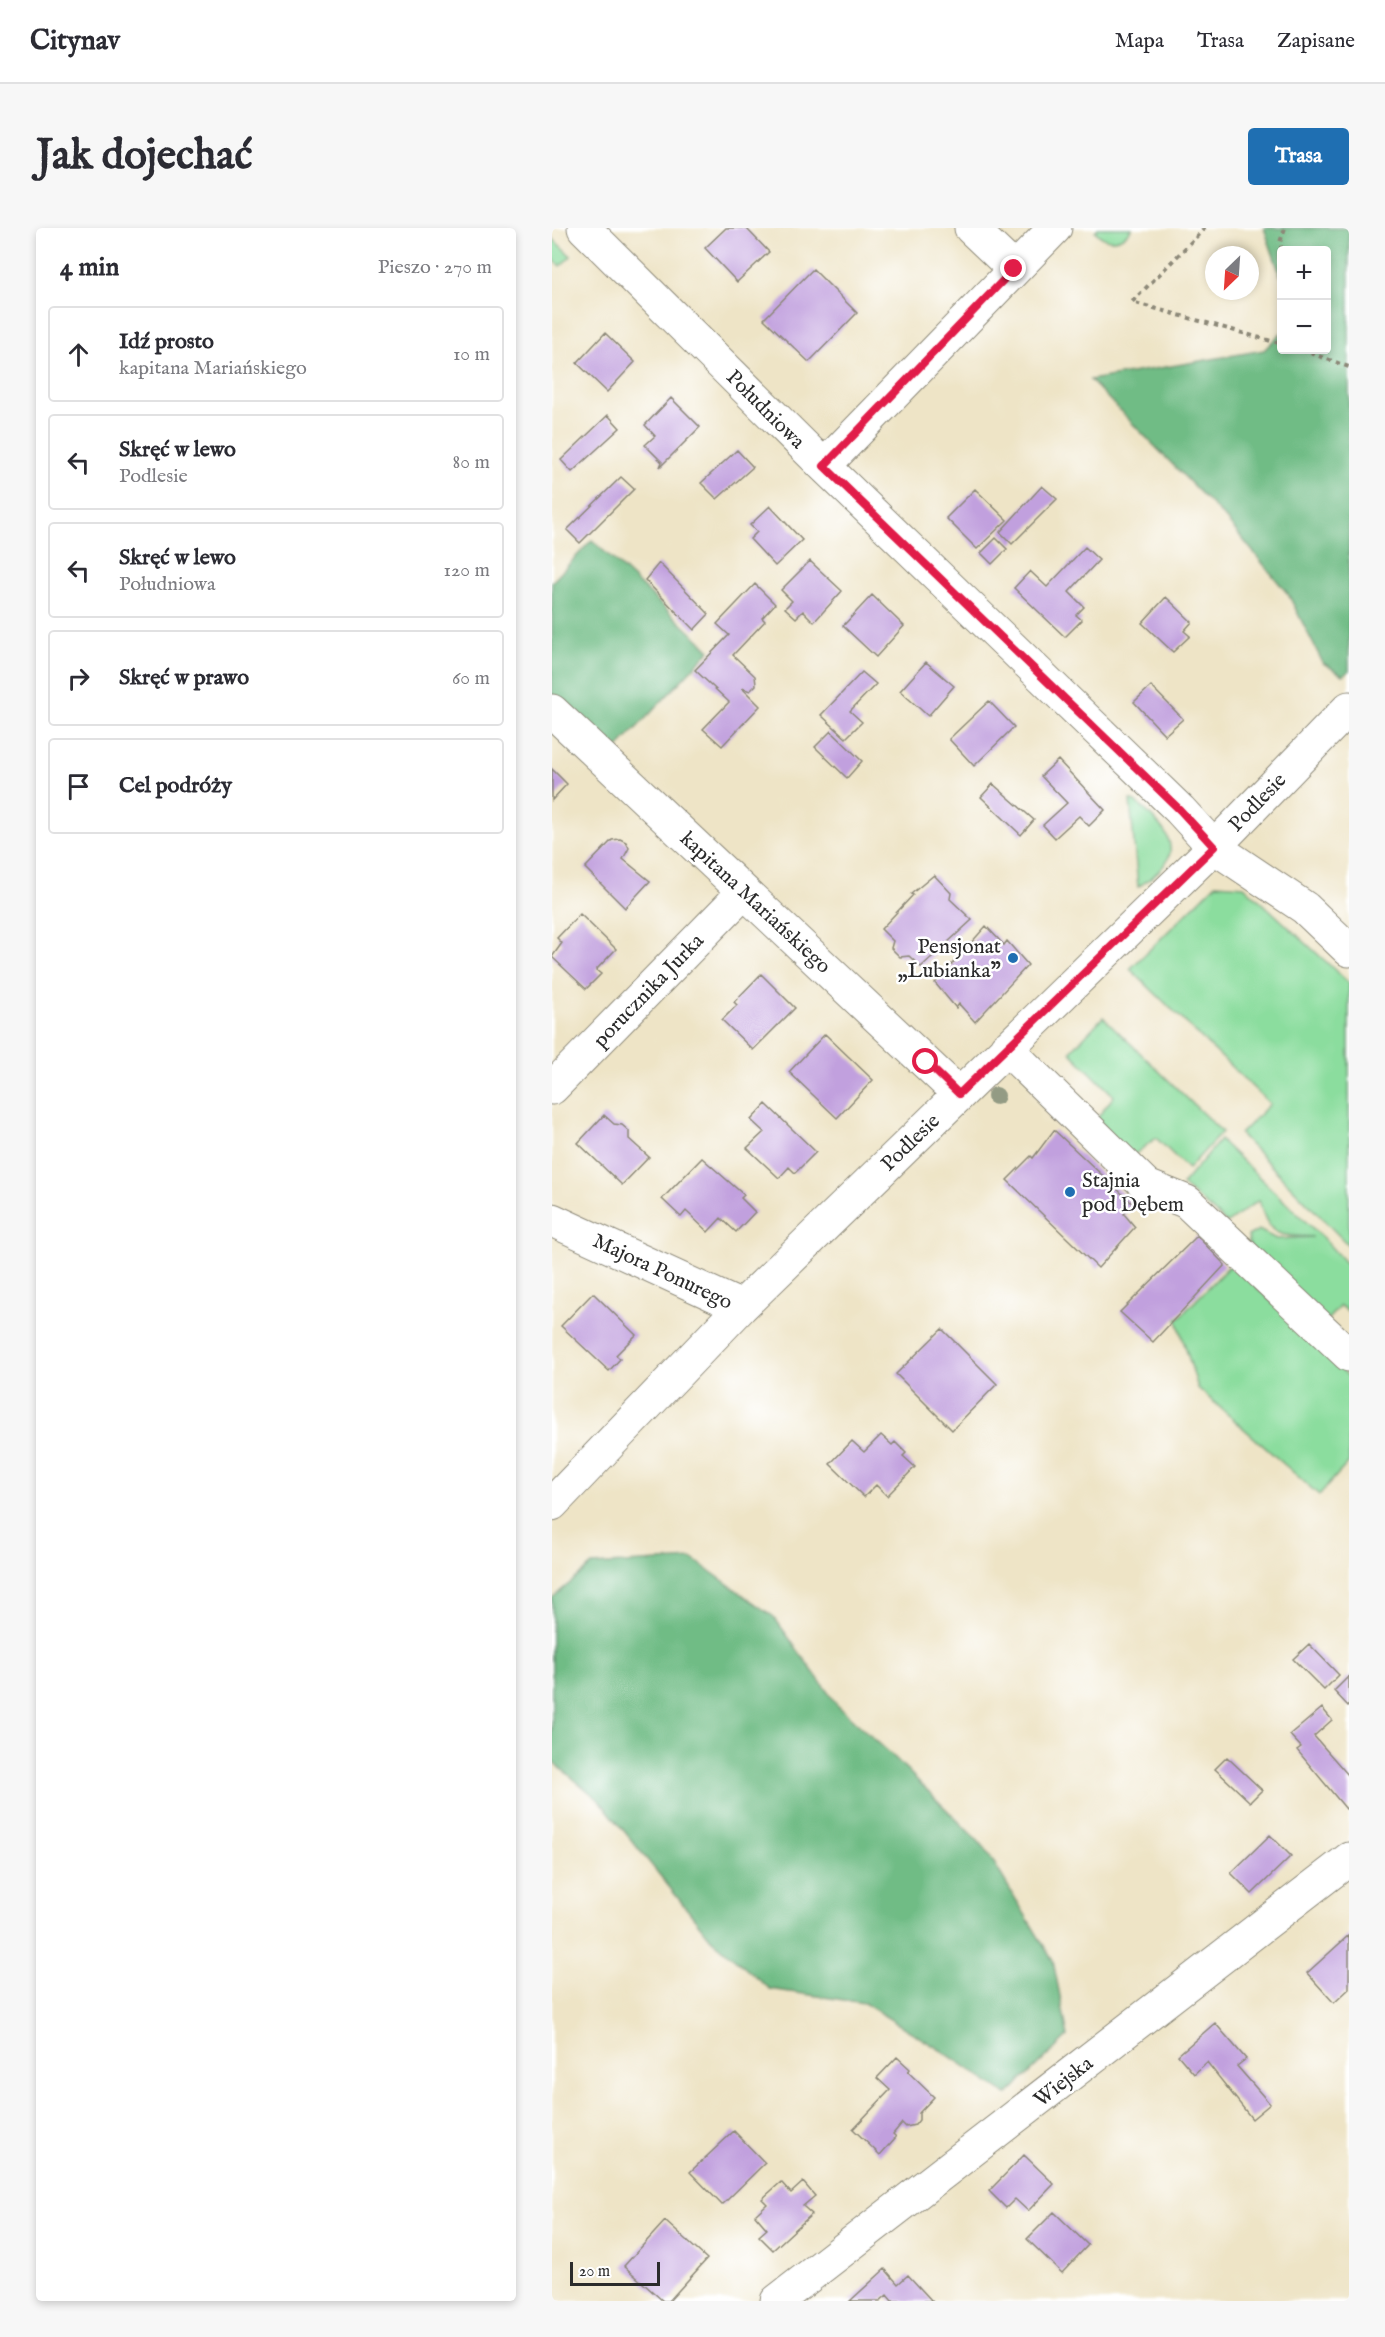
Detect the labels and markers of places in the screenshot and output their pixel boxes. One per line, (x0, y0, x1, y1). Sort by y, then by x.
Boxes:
place label: Pensjonat „Lubianka” (897, 934, 1001, 985)
marker: Pensjonat „Lubianka” (1006, 951, 1020, 965)
place label: Stajnia pod Dębem (1082, 1168, 1184, 1219)
marker: Stajnia pod Dębem (1063, 1185, 1077, 1199)

